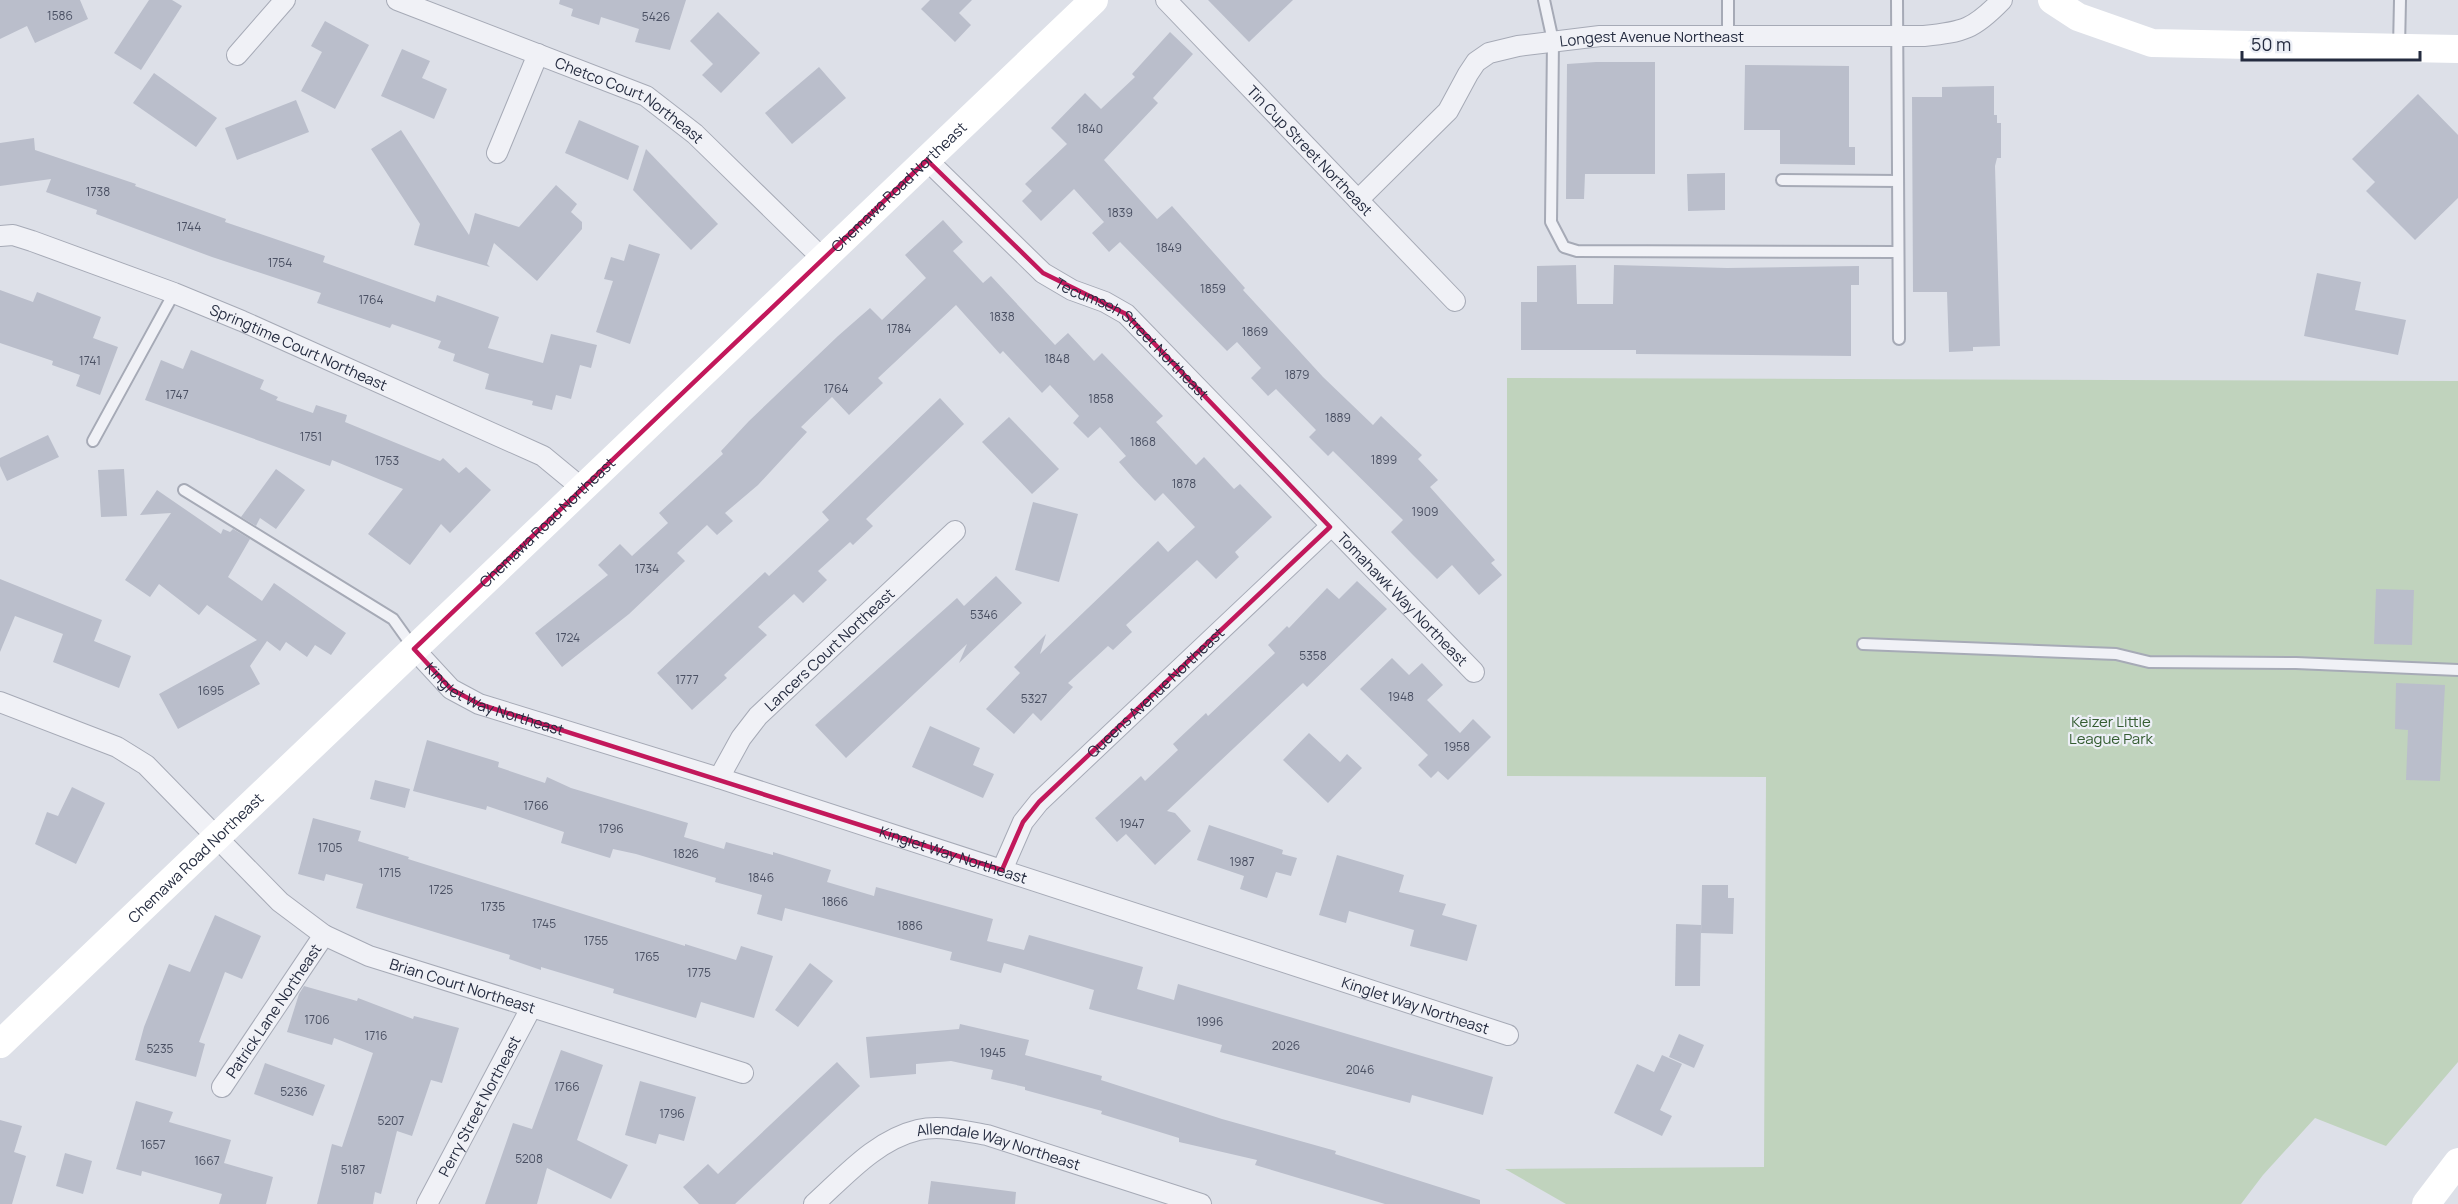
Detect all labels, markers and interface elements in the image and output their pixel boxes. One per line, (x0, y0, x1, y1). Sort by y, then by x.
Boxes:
house number: 1586 (47, 7, 73, 24)
house number: 5426 (642, 8, 670, 25)
scale bar (2242, 24, 2420, 62)
street label: Longest Avenue Northeast (1558, 25, 1744, 51)
text: 50 m (2251, 32, 2291, 56)
street label: Chetco Court Northeast (552, 51, 709, 148)
street label: Tin Cup Street Northeast (1242, 80, 1378, 220)
street label: Chemawa Road Northeast (826, 117, 971, 256)
house number: 1840 (1077, 120, 1103, 137)
house number: 1738 (86, 183, 110, 200)
house number: 1839 (1107, 204, 1133, 221)
house number: 1744 (177, 218, 201, 235)
house number: 1849 (1156, 239, 1182, 256)
house number: 1754 (268, 254, 292, 271)
street label: Tecumseh Street Northeast (1051, 272, 1214, 404)
house number: 1859 (1200, 280, 1226, 297)
house number: 1764 (358, 291, 384, 308)
street label: Springtime Court Northeast (207, 298, 391, 395)
house number: 1838 (989, 308, 1015, 325)
house number: 1784 (887, 320, 911, 337)
house number: 1869 (1242, 323, 1268, 340)
house number: 1848 (1044, 350, 1070, 367)
house number: 1741 (79, 352, 101, 369)
house number: 1879 (1284, 366, 1310, 383)
house number: 1764 (823, 380, 849, 397)
house number: 1747 (165, 386, 189, 403)
house number: 1858 (1088, 390, 1114, 407)
house number: 1889 (1325, 409, 1351, 426)
house number: 1751 (300, 428, 322, 445)
house number: 1868 (1130, 433, 1156, 450)
house number: 1899 (1371, 451, 1397, 468)
house number: 1753 (375, 452, 399, 469)
street label: Chemawa Road Northeast (474, 452, 619, 592)
house number: 1878 (1172, 475, 1196, 492)
house number: 1909 (1412, 503, 1438, 520)
street label: Tomahawk Way Northeast (1333, 527, 1473, 670)
house number: 1734 (635, 560, 659, 577)
street label: Lancers Court Northeast (760, 583, 899, 715)
house number: 5346 (970, 606, 998, 623)
street label: Queens Avenue Northeast (1082, 622, 1229, 762)
house number: 1724 (556, 629, 580, 646)
house number: 5358 (1299, 647, 1327, 664)
street label: Kinglet Way Northeast (421, 657, 567, 740)
house number: 1777 (675, 671, 699, 688)
house number: 1695 (198, 682, 224, 699)
house number: 1948 (1388, 688, 1414, 705)
house number: 5327 (1021, 690, 1047, 707)
park label: Keizer Little League Park (2069, 711, 2154, 749)
house number: 1958 (1444, 738, 1470, 755)
street label: Chemawa Road Northeast (123, 788, 268, 927)
house number: 1766 (523, 797, 549, 814)
house number: 1947 (1119, 815, 1145, 832)
house number: 1796 (598, 820, 624, 837)
street label: Kinglet Way Northeast (877, 821, 1030, 888)
house number: 1705 (318, 839, 343, 856)
house number: 1826 (673, 845, 699, 862)
house number: 1987 (1229, 853, 1255, 870)
house number: 1715 (379, 864, 401, 881)
house number: 1846 (748, 869, 774, 886)
house number: 1725 (429, 881, 453, 898)
house number: 1866 (822, 893, 848, 910)
house number: 1735 (481, 898, 505, 915)
house number: 1745 (532, 915, 556, 932)
house number: 1886 (897, 917, 923, 934)
house number: 1755 (584, 932, 608, 949)
street label: Patrick Lane Northeast (221, 939, 326, 1082)
house number: 1765 (634, 948, 660, 965)
street label: Brian Court Northeast (387, 953, 538, 1018)
house number: 1775 (687, 964, 711, 981)
street label: Kinglet Way Northeast (1339, 971, 1492, 1039)
house number: 1706 (304, 1011, 330, 1028)
house number: 1996 (1196, 1013, 1224, 1030)
house number: 1716 (365, 1027, 387, 1044)
street label: Perry Street Northeast (433, 1032, 525, 1180)
house number: 2026 (1272, 1037, 1300, 1054)
house number: 5235 (147, 1040, 174, 1057)
house number: 1945 (980, 1044, 1006, 1061)
house number: 2046 (1346, 1061, 1374, 1078)
house number: 1766 (554, 1078, 580, 1095)
house number: 5236 (280, 1083, 308, 1100)
house number: 1796 (659, 1105, 685, 1122)
house number: 5207 (378, 1112, 404, 1129)
street label: Allendale Way Northeast (914, 1118, 1083, 1175)
house number: 1657 (140, 1136, 166, 1153)
house number: 5208 (515, 1150, 543, 1167)
house number: 1667 (194, 1152, 220, 1169)
house number: 5187 (341, 1161, 365, 1178)

